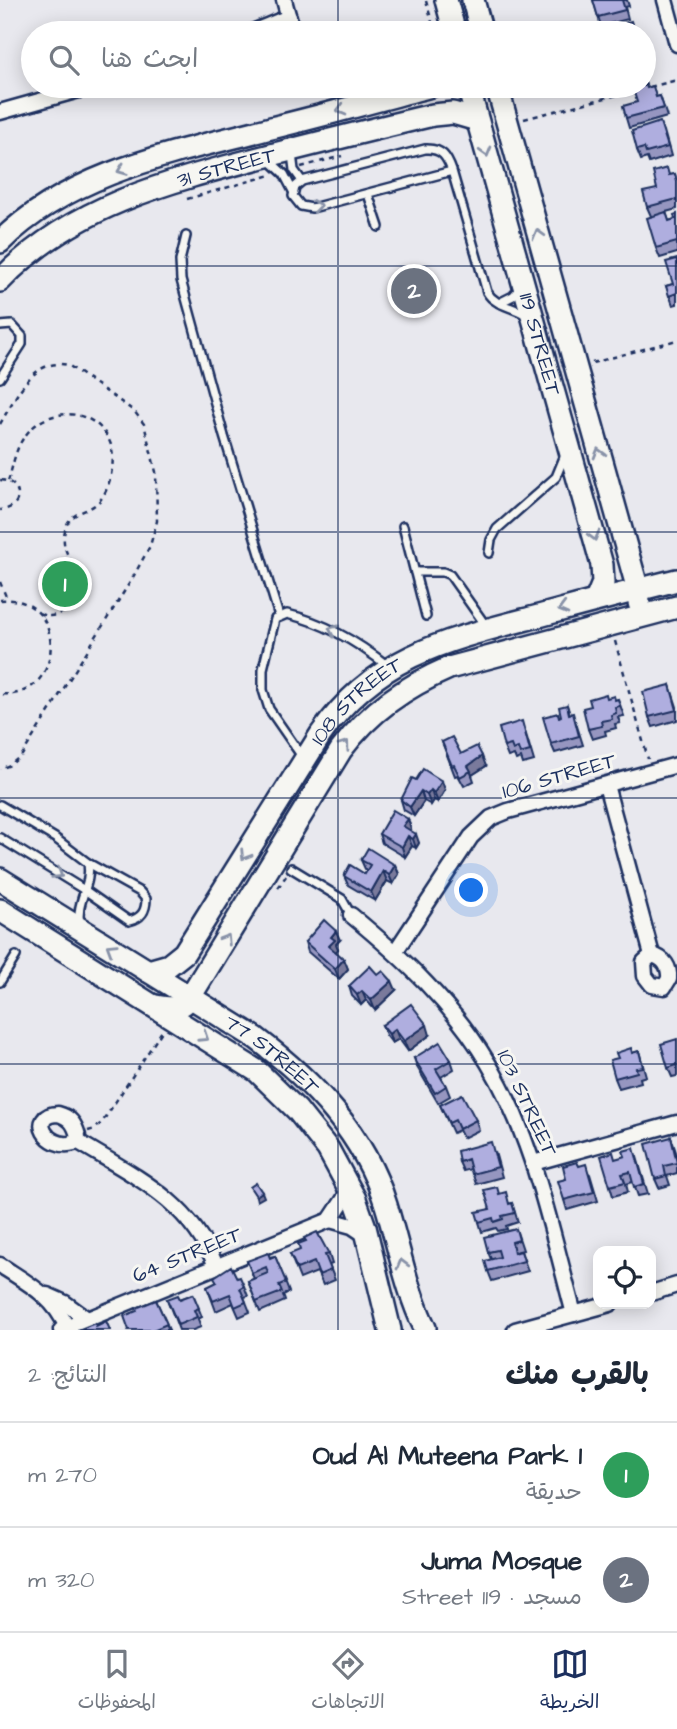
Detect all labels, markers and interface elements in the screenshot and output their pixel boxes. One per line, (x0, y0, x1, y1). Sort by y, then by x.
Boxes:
search box (21, 21, 656, 98)
icon: search (45, 41, 83, 79)
text: ابحث هنا (101, 41, 198, 77)
one-way arrow (335, 102, 347, 116)
street label: 31 STREET (173, 140, 280, 194)
one-way arrow (477, 146, 492, 158)
one-way arrow (116, 162, 128, 176)
one-way arrow (311, 198, 323, 213)
one-way arrow (532, 228, 546, 240)
pin: 2 (391, 265, 437, 317)
street label: 119 STREET (512, 289, 569, 400)
one-way arrow (593, 447, 608, 459)
one-way arrow (586, 530, 601, 542)
pin: 1 (42, 558, 88, 610)
one-way arrow (558, 601, 570, 615)
one-way arrow (328, 624, 340, 638)
street label: 108 STREET (303, 649, 408, 750)
one-way arrow (337, 740, 349, 753)
street label: 106 STREET (499, 746, 620, 806)
one-way arrow (240, 847, 253, 860)
one-way arrow (51, 865, 64, 878)
your location (454, 873, 488, 907)
one-way arrow (217, 933, 230, 946)
one-way arrow (105, 943, 118, 956)
street label: 77 STREET (219, 1008, 327, 1101)
one-way arrow (196, 1029, 209, 1042)
street label: 103 STREET (490, 1045, 565, 1162)
street label: 64 STREET (128, 1220, 247, 1290)
map controls (593, 1246, 656, 1309)
button: locate (593, 1246, 656, 1309)
one-way arrow (396, 1259, 410, 1271)
text: بالقرب منك (505, 1354, 649, 1396)
text: النتائج: 2 (28, 1359, 107, 1391)
text: Oud Al Muteena Park 1 (313, 1438, 582, 1474)
text: 270 m (28, 1459, 97, 1491)
text: 1 (625, 1459, 627, 1491)
text: حديقة (526, 1476, 582, 1508)
text: Juma Mosque (421, 1543, 582, 1579)
text: 320 m (28, 1564, 95, 1596)
text: 2 (619, 1564, 633, 1596)
text: مسجد · 119 Street (402, 1581, 582, 1613)
tab: المحفوظات (78, 1645, 156, 1718)
tab: الاتجاهات (311, 1645, 385, 1718)
tab: الخريطة (540, 1645, 599, 1718)

